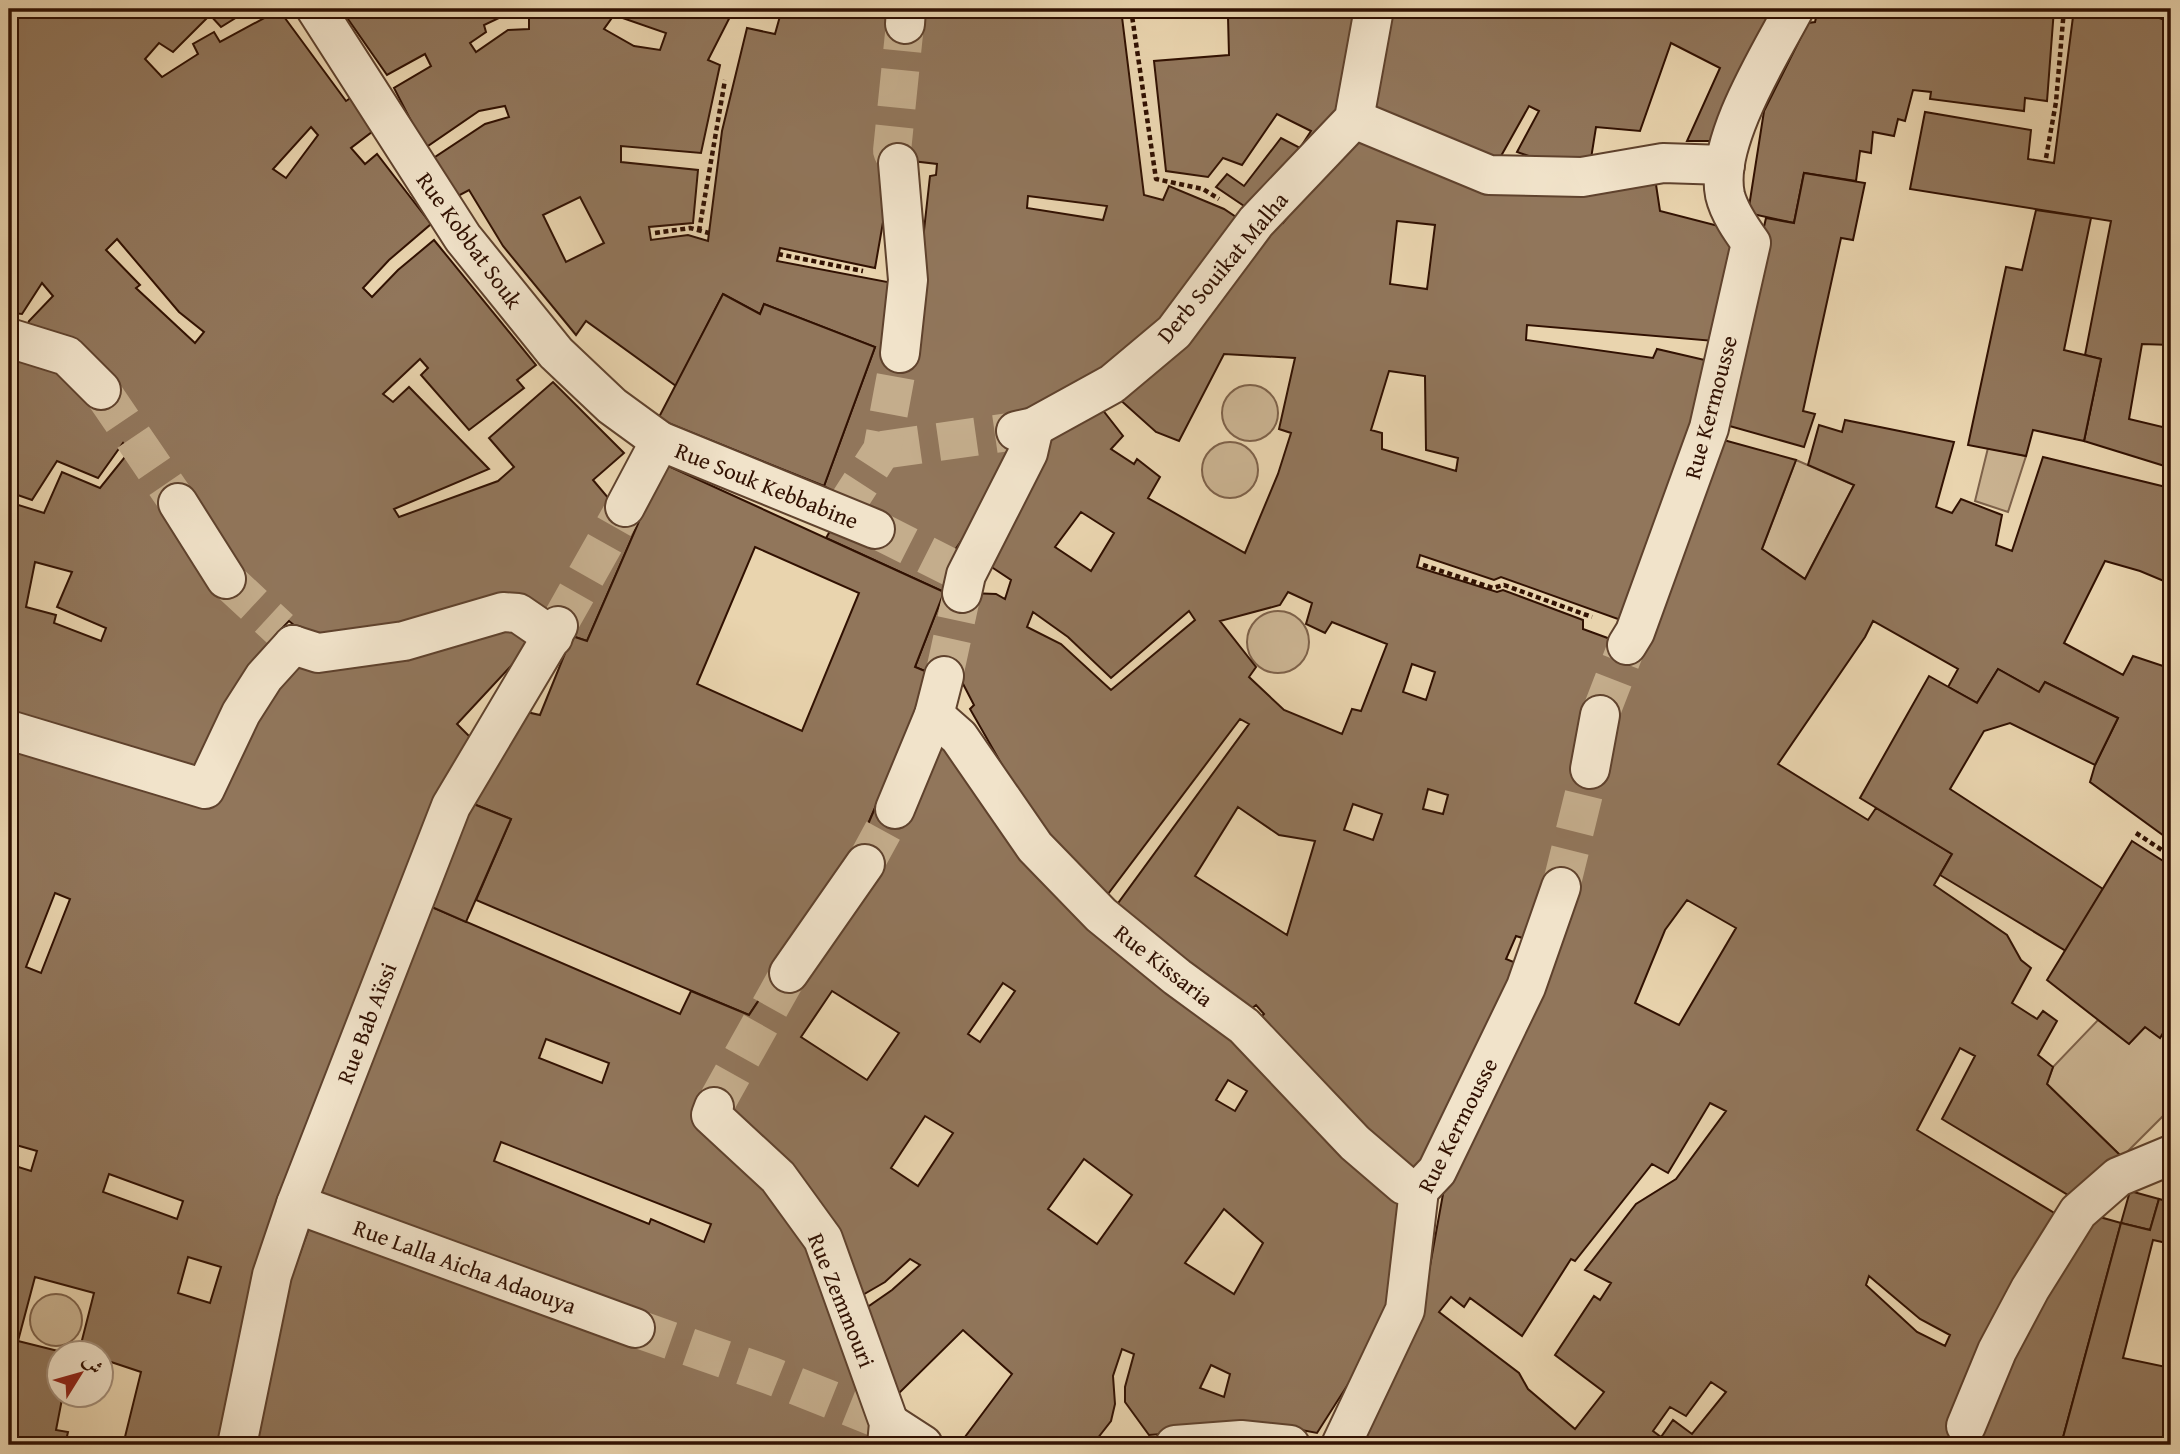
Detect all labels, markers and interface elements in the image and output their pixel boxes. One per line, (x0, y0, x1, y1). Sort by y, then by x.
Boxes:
street label: Rue Kobbat Souk (409, 165, 531, 315)
street label: Derb Souikat Malha (1149, 184, 1295, 350)
street label: Rue Kermousse (1675, 332, 1745, 482)
street label: Rue Souk Kebbabine (670, 433, 864, 537)
street label: Rue Kissaria (1108, 916, 1221, 1014)
street label: Rue Bab Aïssi (328, 958, 404, 1088)
street label: Rue Kermousse (1409, 1052, 1505, 1198)
street label: Rue Lalla Aicha Adaouya (349, 1210, 581, 1322)
street label: Rue Zemmouri (800, 1228, 884, 1372)
north arrow (46, 1338, 116, 1408)
text: ش (77, 1348, 110, 1380)

